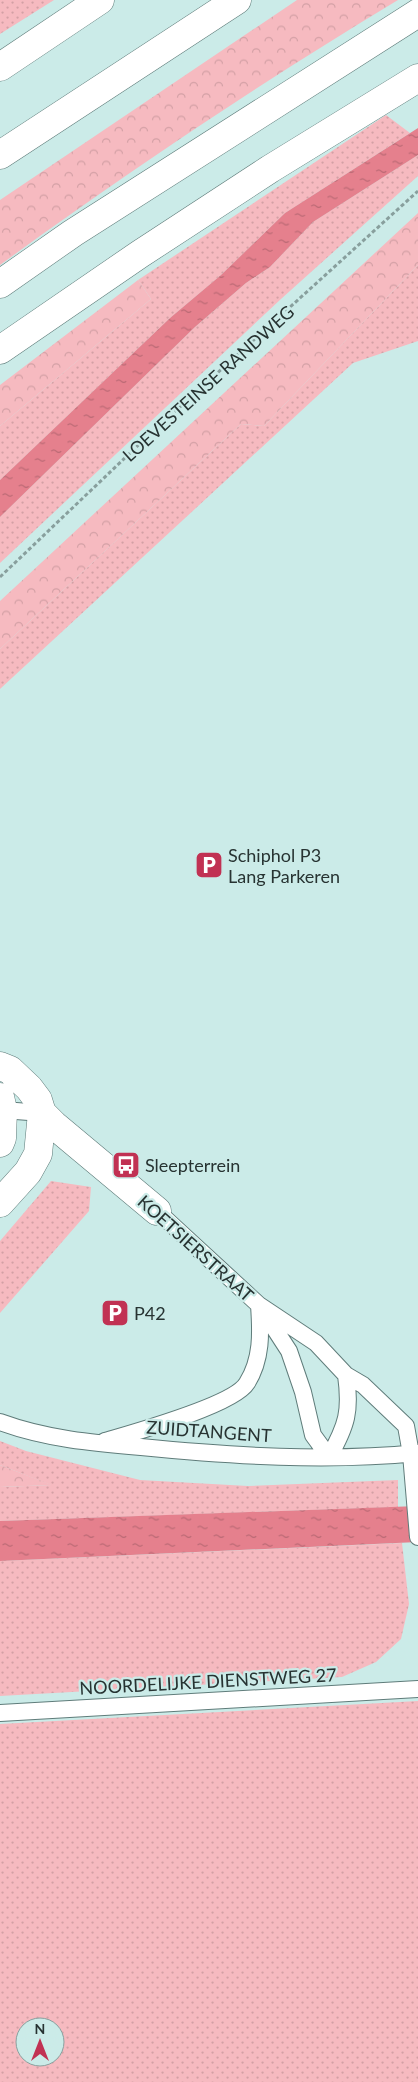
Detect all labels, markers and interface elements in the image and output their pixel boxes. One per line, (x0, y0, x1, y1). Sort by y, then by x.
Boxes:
street label: LOEVESTEINSE RANDWEG (118, 300, 298, 466)
place label: Schiphol P3 Lang Parkeren (228, 844, 340, 887)
parking icon: Schiphol P3 Lang Parkeren (194, 850, 224, 880)
bus stop icon: Sleepterrein (111, 1150, 141, 1180)
place label: Sleepterrein (145, 1154, 240, 1176)
street label: KOETSIERSTRAAT (133, 1190, 259, 1306)
parking icon: P42 (100, 1298, 130, 1328)
place label: P42 (134, 1302, 166, 1324)
street label: ZUIDTANGENT (146, 1416, 273, 1446)
street label: NOORDELIJKE DIENSTWEG 27 (79, 1663, 337, 1699)
north arrow (15, 2017, 65, 2067)
text: N (35, 2020, 45, 2037)

